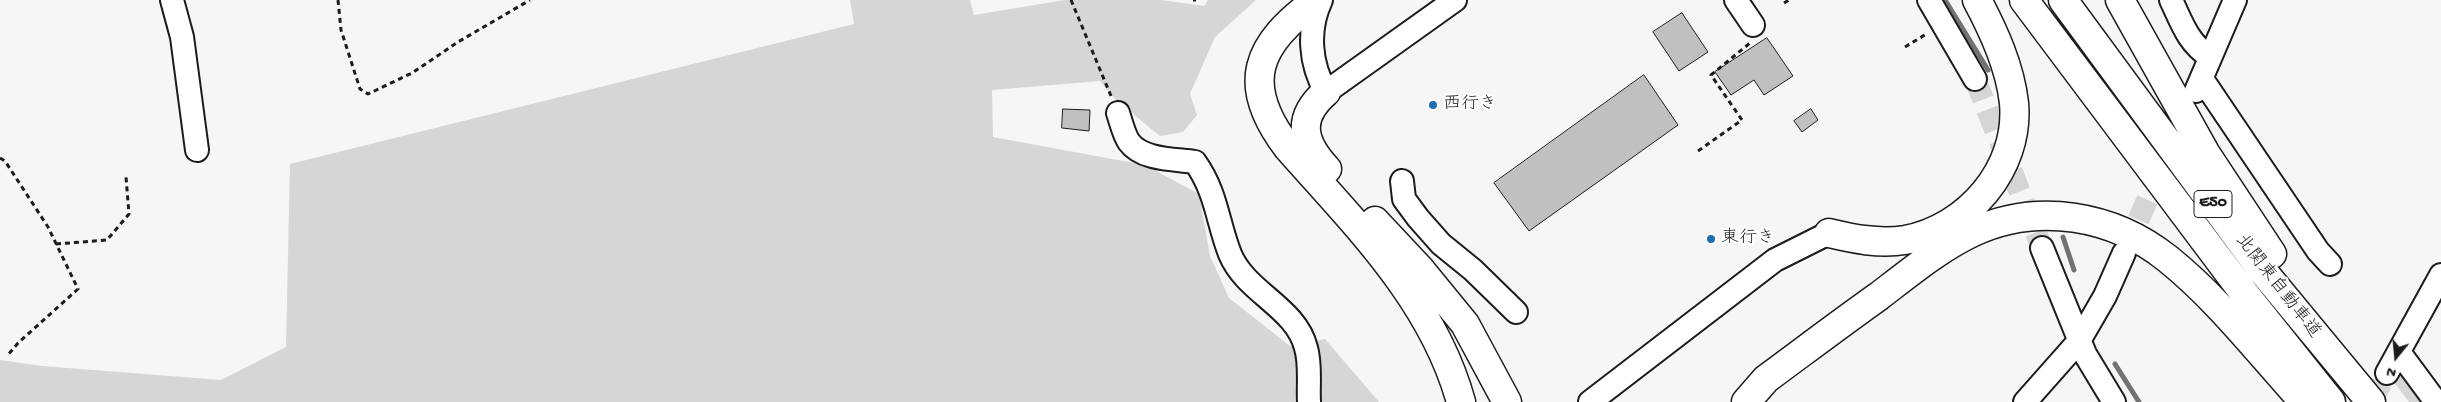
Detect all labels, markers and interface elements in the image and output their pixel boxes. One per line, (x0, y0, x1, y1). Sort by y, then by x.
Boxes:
place label: 西行き (1443, 94, 1497, 116)
marker: 西行き (1427, 99, 1439, 111)
road number: E50 (2194, 190, 2232, 218)
place label: 東行き (1721, 228, 1775, 250)
street label: 北関東自動車道 (2230, 231, 2324, 343)
marker: 東行き (1705, 233, 1717, 245)
north arrow (2371, 332, 2421, 382)
text: N (2385, 362, 2398, 381)

